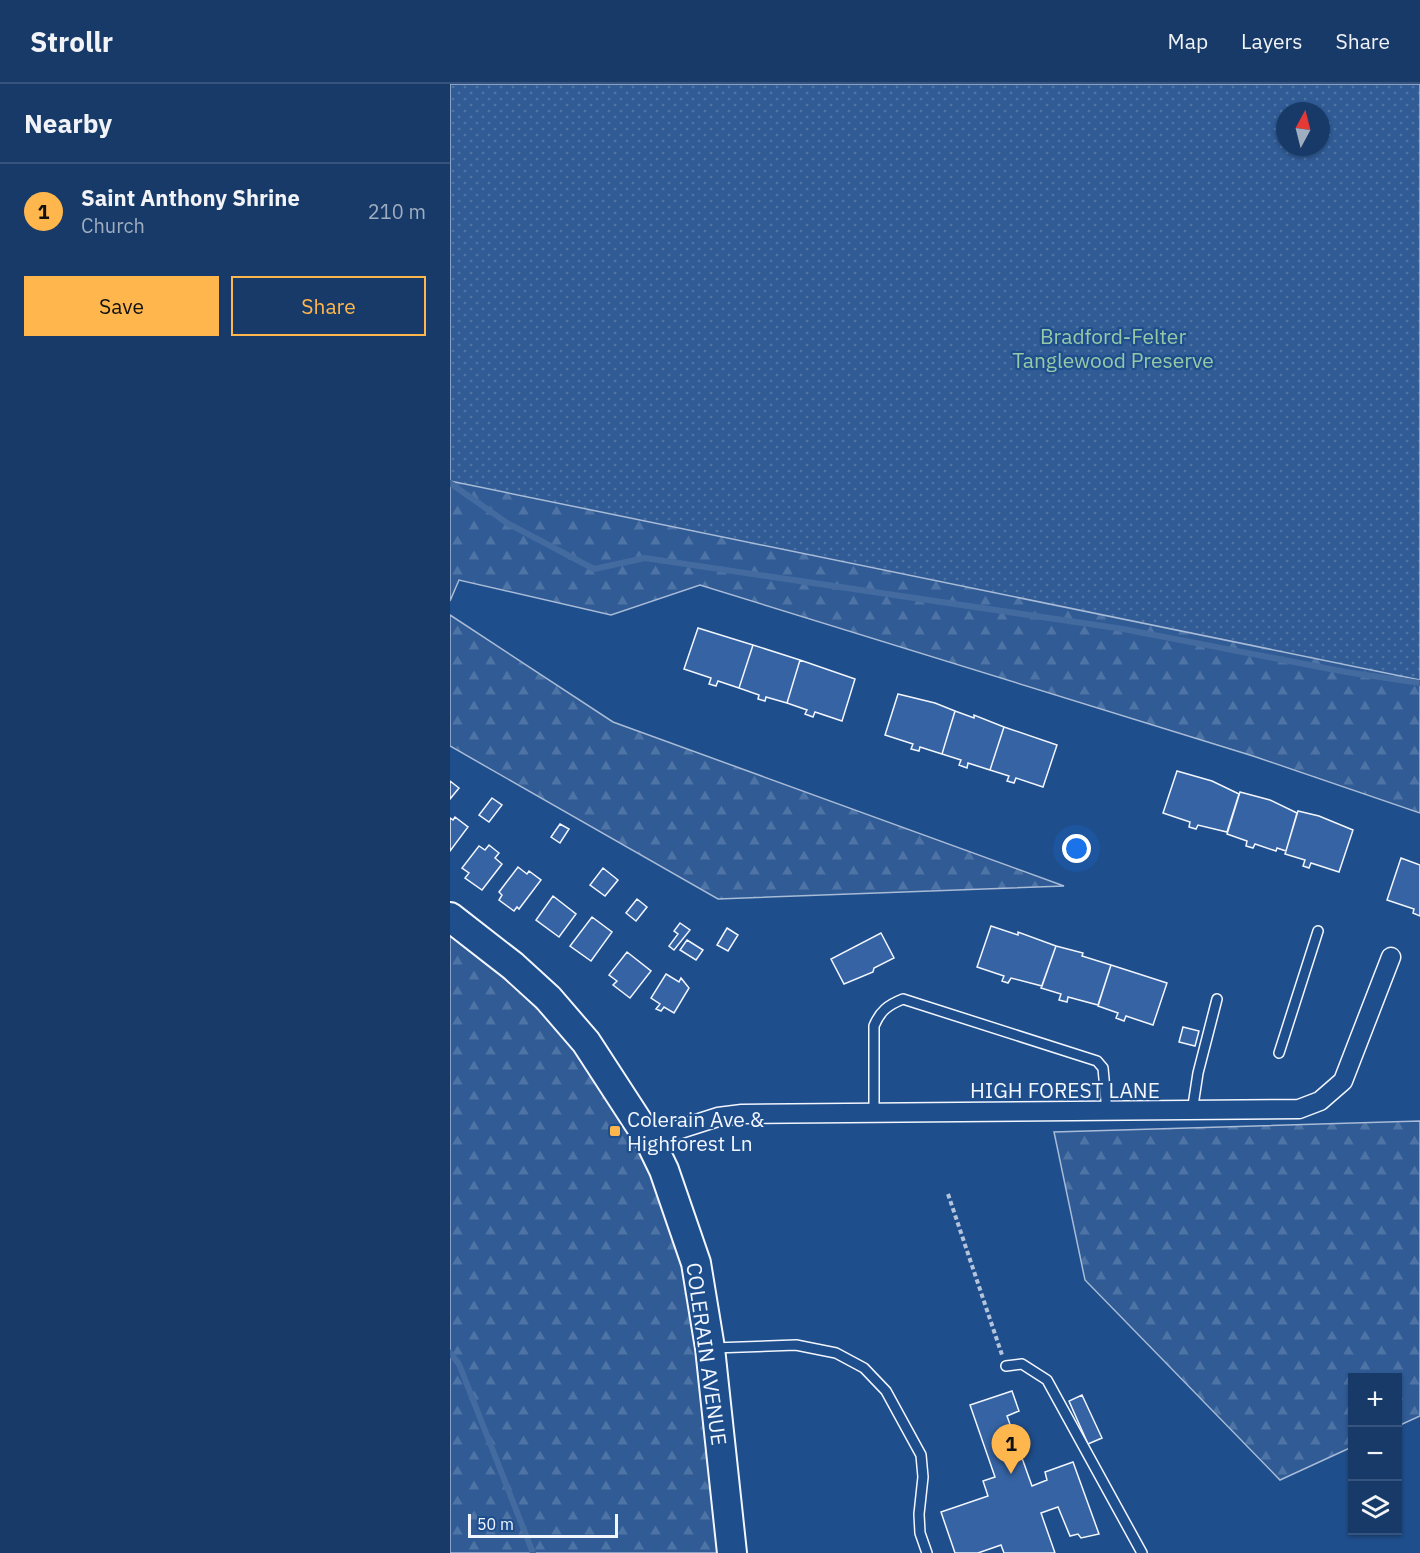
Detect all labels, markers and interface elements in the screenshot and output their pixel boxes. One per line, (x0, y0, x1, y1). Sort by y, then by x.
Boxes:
text: Strollr (30, 23, 113, 60)
text: Map (1168, 27, 1208, 55)
text: Layers (1241, 27, 1303, 55)
text: Share (1336, 27, 1390, 55)
north arrow (1276, 102, 1330, 156)
text: Nearby (24, 106, 112, 140)
text: Saint Anthony Shrine (81, 183, 300, 212)
text: 1 (38, 198, 50, 225)
text: 210 m (368, 198, 426, 225)
text: Church (81, 212, 145, 239)
button: Save (24, 276, 219, 336)
button: Share (231, 276, 426, 336)
park label: Bradford-Felter Tanglewood Preserve (1012, 322, 1214, 374)
your location (1062, 834, 1091, 863)
street label: HIGH FOREST LANE (970, 1076, 1160, 1104)
place label: Colerain Ave & Highforest Ln (627, 1105, 765, 1157)
marker: Colerain Ave & Highforest Ln (608, 1124, 622, 1138)
street label: COLERAIN AVENUE (680, 1261, 734, 1447)
map controls (1348, 1373, 1402, 1535)
button: + (1348, 1373, 1402, 1427)
pin: 1 (992, 1424, 1030, 1474)
button: − (1348, 1427, 1402, 1481)
button: layers (1348, 1481, 1402, 1535)
scale bar (468, 1511, 618, 1538)
text: 50 m (477, 1514, 514, 1534)

